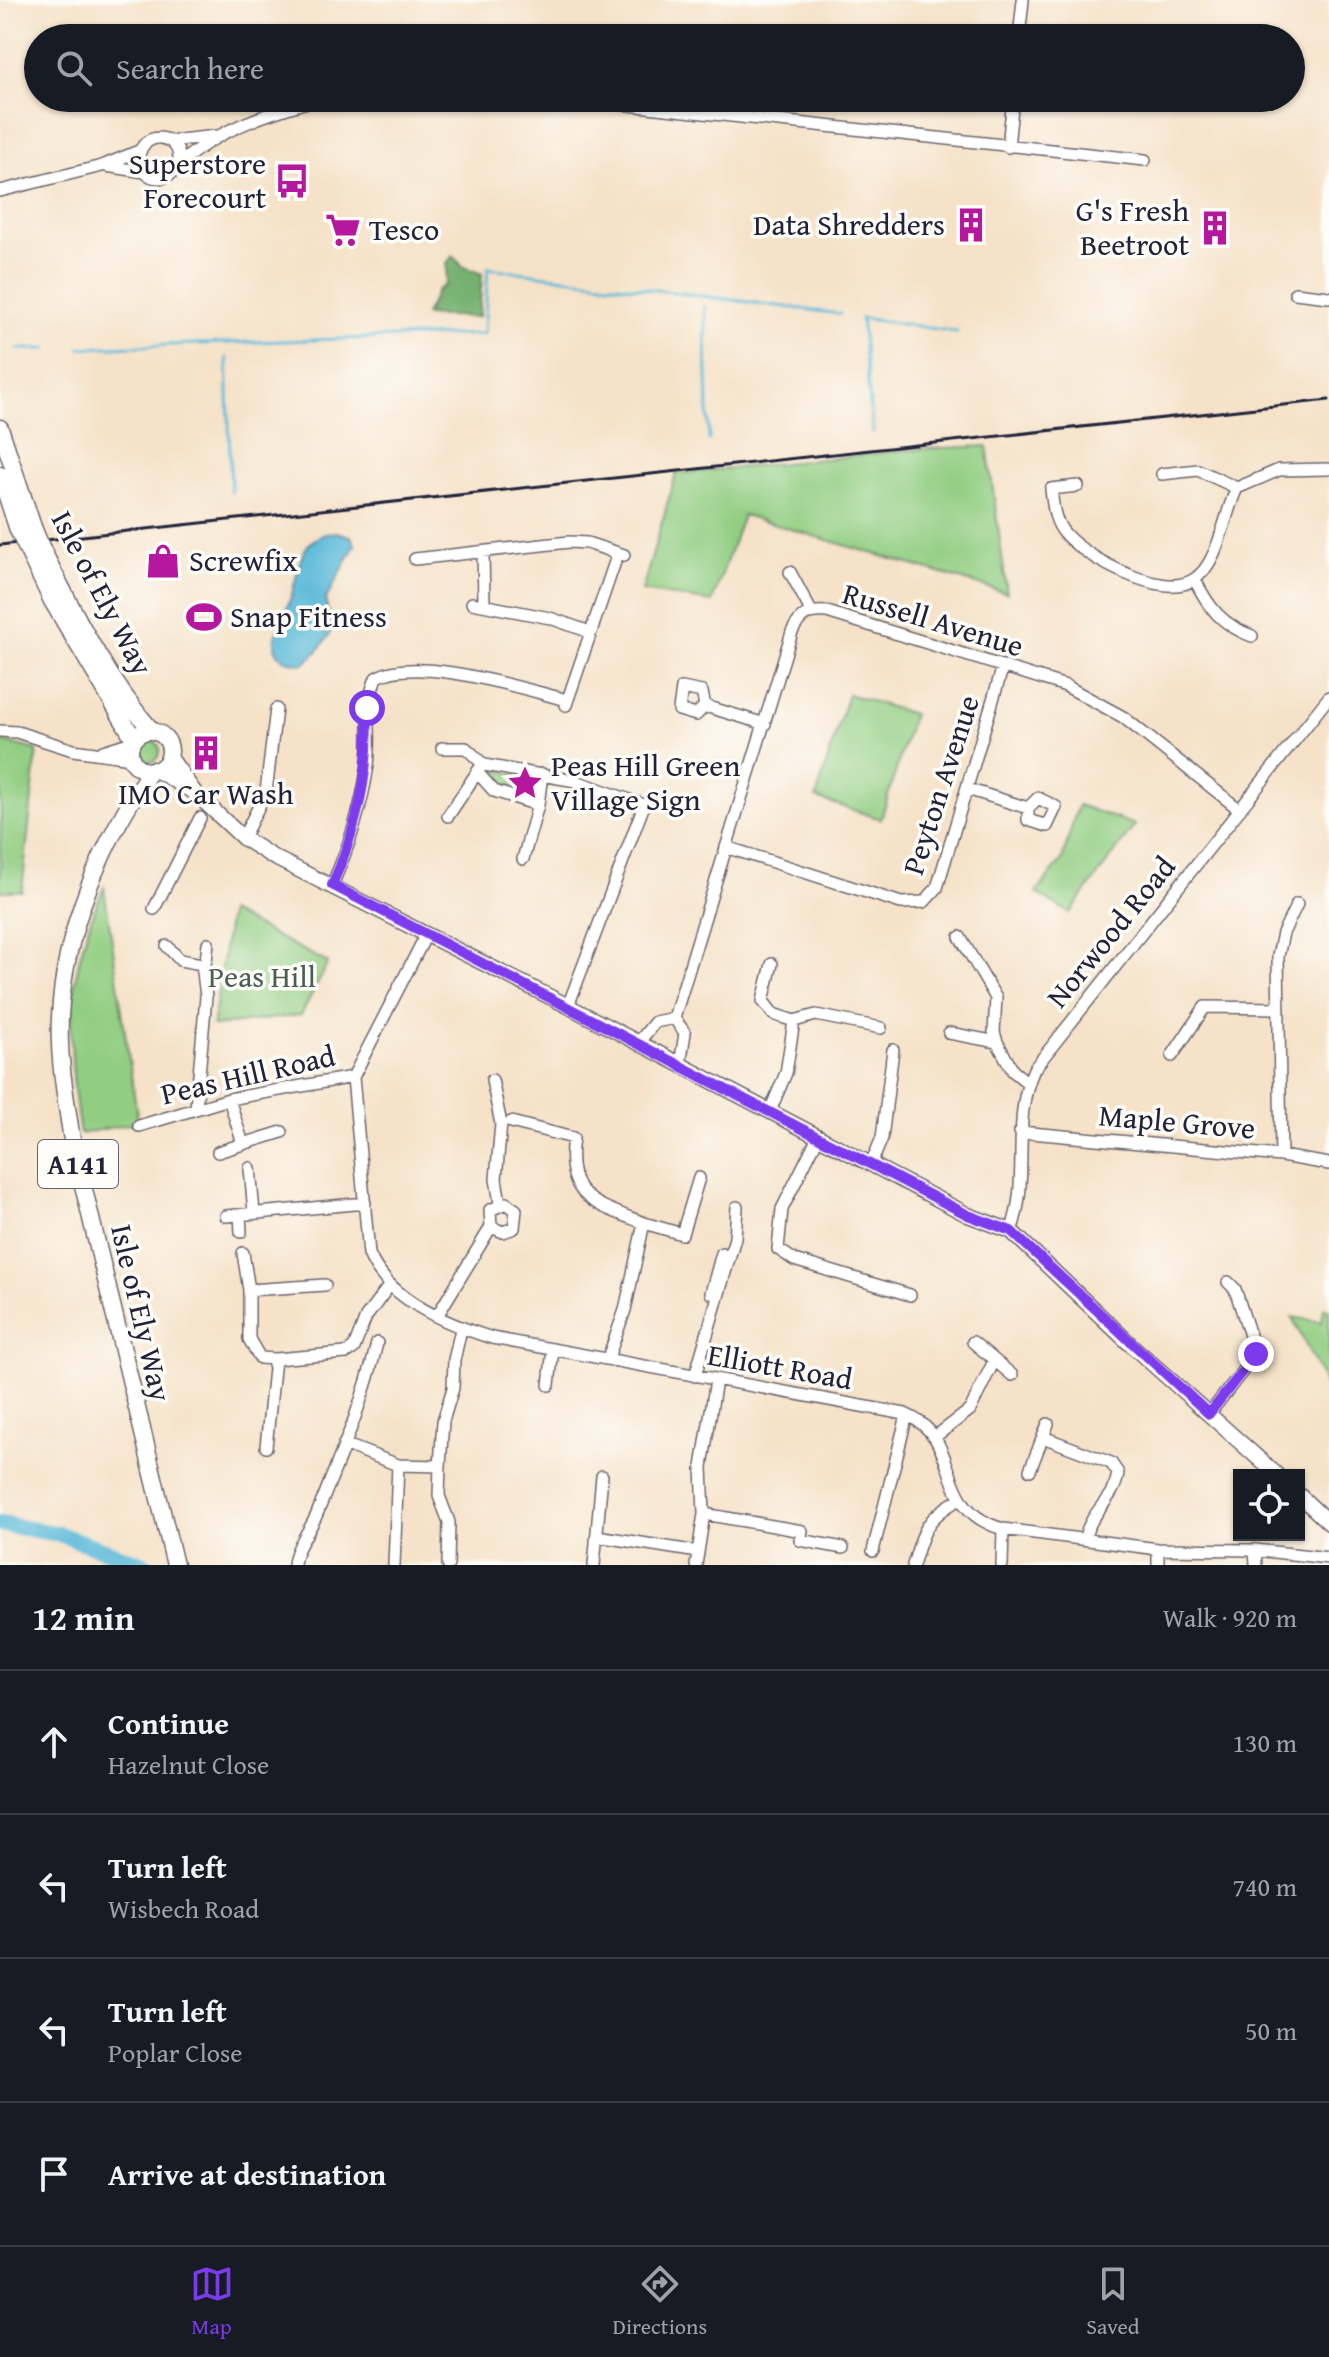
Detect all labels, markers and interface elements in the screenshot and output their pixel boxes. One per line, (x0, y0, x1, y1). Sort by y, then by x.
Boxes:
search box (24, 24, 1305, 112)
icon: search (52, 46, 96, 90)
text: Search here (116, 46, 264, 90)
place label: Superstore Forecourt (129, 141, 266, 219)
bus stop icon: Superstore Forecourt (273, 162, 311, 200)
place label: G's Fresh Beetroot (1076, 188, 1189, 266)
place label: Data Shredders (753, 202, 945, 246)
building icon: Data Shredders (952, 206, 990, 244)
place label: Tesco (369, 207, 439, 251)
building icon: G's Fresh Beetroot (1196, 209, 1234, 247)
supermarket icon: Tesco (324, 211, 362, 249)
street label: Isle of Ely Way (41, 503, 165, 683)
place label: Screwfix (189, 538, 298, 582)
shop icon: Screwfix (144, 542, 182, 580)
street label: Russell Avenue (837, 571, 1029, 667)
place label: Snap Fitness (230, 594, 387, 638)
sports icon: Snap Fitness (185, 598, 223, 636)
street label: Peyton Avenue (890, 689, 990, 880)
route start (349, 690, 385, 726)
building icon: IMO Car Wash (187, 734, 225, 772)
place label: Peas Hill Green Village Sign (551, 743, 740, 821)
place icon: Peas Hill Green Village Sign (506, 764, 544, 802)
place label: IMO Car Wash (118, 771, 294, 815)
street label: Norwood Road (1035, 846, 1185, 1017)
park label: Peas Hill (208, 954, 316, 998)
street label: Peas Hill Road (156, 1033, 339, 1115)
street label: Maple Grove (1097, 1092, 1257, 1150)
road number: A141 (38, 1140, 118, 1188)
street label: Isle of Ely Way (100, 1220, 184, 1406)
street label: Elliott Road (704, 1332, 856, 1400)
route end (1238, 1336, 1274, 1372)
map controls (1233, 1469, 1305, 1541)
button: locate (1233, 1469, 1305, 1541)
text: 12 min (32, 1593, 134, 1642)
text: Walk · 920 m (1163, 1598, 1297, 1637)
text: Continue (108, 1701, 229, 1745)
icon: ahead (32, 1720, 76, 1764)
text: 130 m (1232, 1723, 1297, 1762)
text: Hazelnut Close (108, 1745, 269, 1784)
text: Turn left (108, 1845, 227, 1889)
icon: left (32, 1864, 76, 1908)
text: 740 m (1232, 1867, 1297, 1906)
text: Wisbech Road (108, 1889, 259, 1928)
text: Turn left (108, 1989, 227, 2033)
icon: left (32, 2008, 76, 2052)
text: 50 m (1245, 2011, 1297, 2050)
text: Poplar Close (108, 2033, 243, 2072)
icon: arrive (32, 2152, 76, 2196)
text: Arrive at destination (108, 2152, 386, 2196)
tab: Map (190, 2262, 234, 2342)
tab: Directions (613, 2262, 707, 2342)
tab: Saved (1086, 2262, 1139, 2342)

